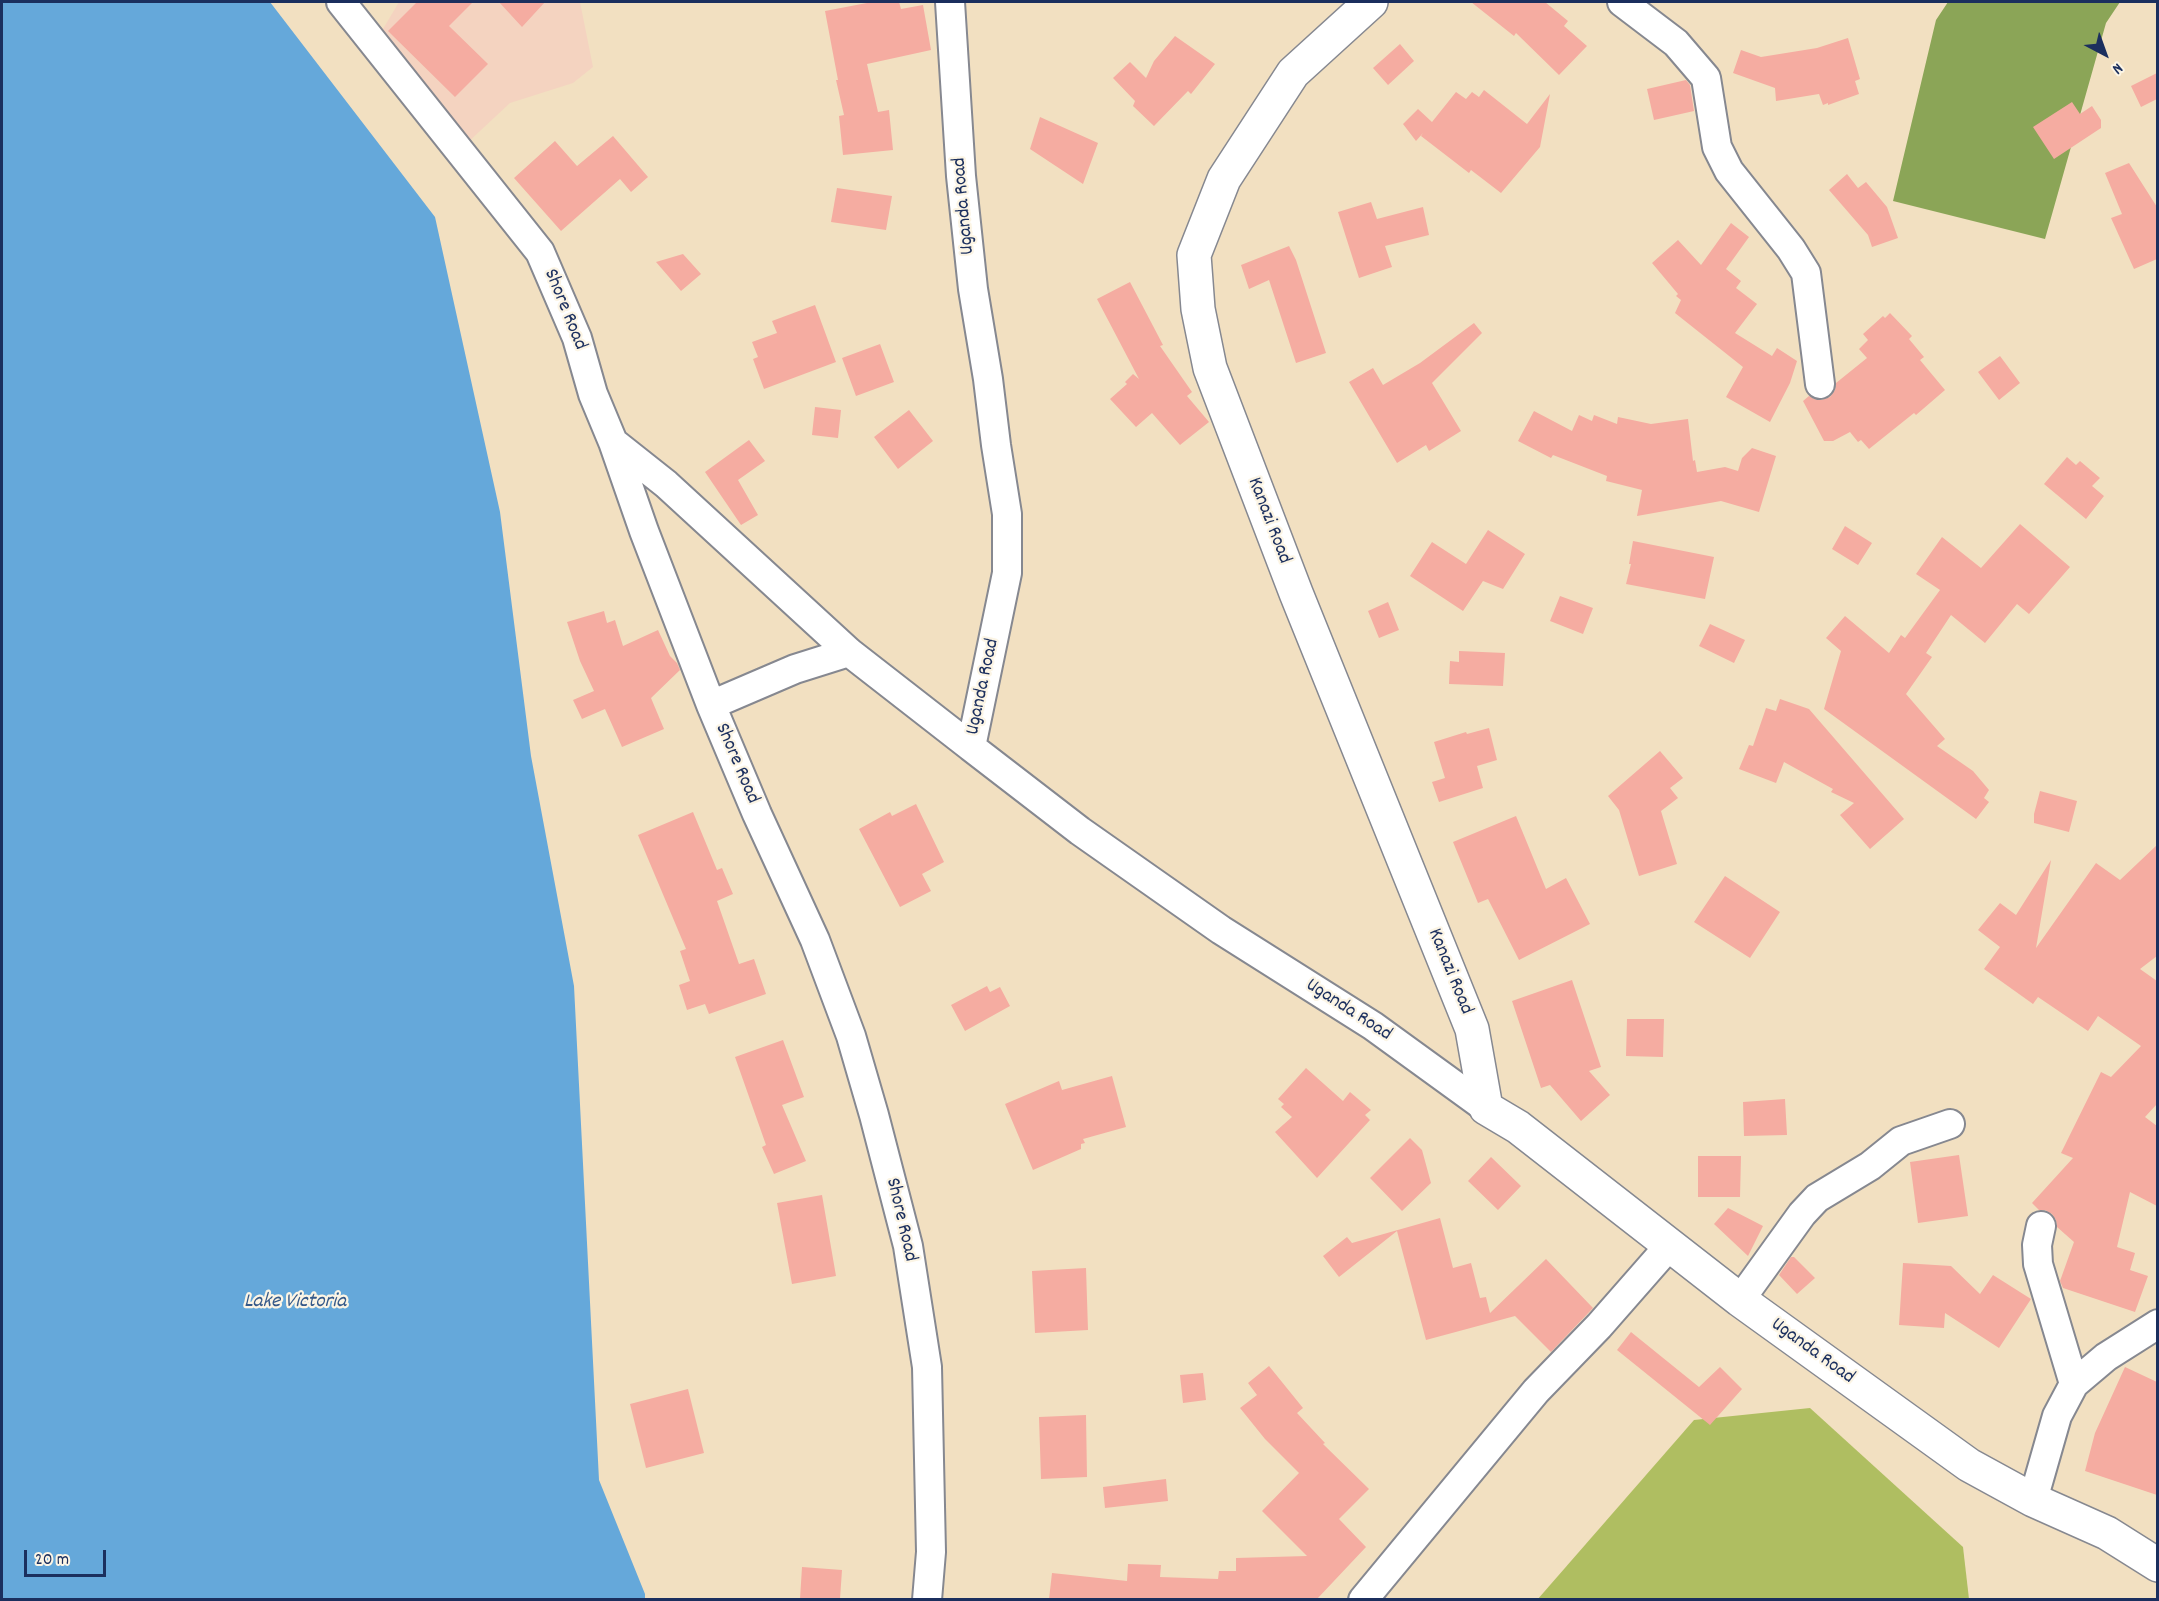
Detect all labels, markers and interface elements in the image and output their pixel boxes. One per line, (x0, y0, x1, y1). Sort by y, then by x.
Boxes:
north arrow (2075, 24, 2135, 84)
text: N (2107, 57, 2128, 79)
street label: Uganda Road (949, 156, 981, 256)
street label: Shore Road (537, 266, 591, 354)
street label: Kanazi Road (1241, 474, 1295, 568)
street label: Uganda Road (962, 637, 1006, 737)
street label: Shore Road (708, 720, 764, 808)
street label: Kanazi Road (1421, 926, 1477, 1018)
street label: Uganda Road (1300, 974, 1396, 1048)
street label: Shore Road (879, 1176, 921, 1264)
water label: Lake Victoria (244, 1290, 346, 1316)
street label: Uganda Road (1765, 1314, 1859, 1390)
scale bar (27, 1538, 110, 1576)
text: 20 m (35, 1548, 69, 1573)

